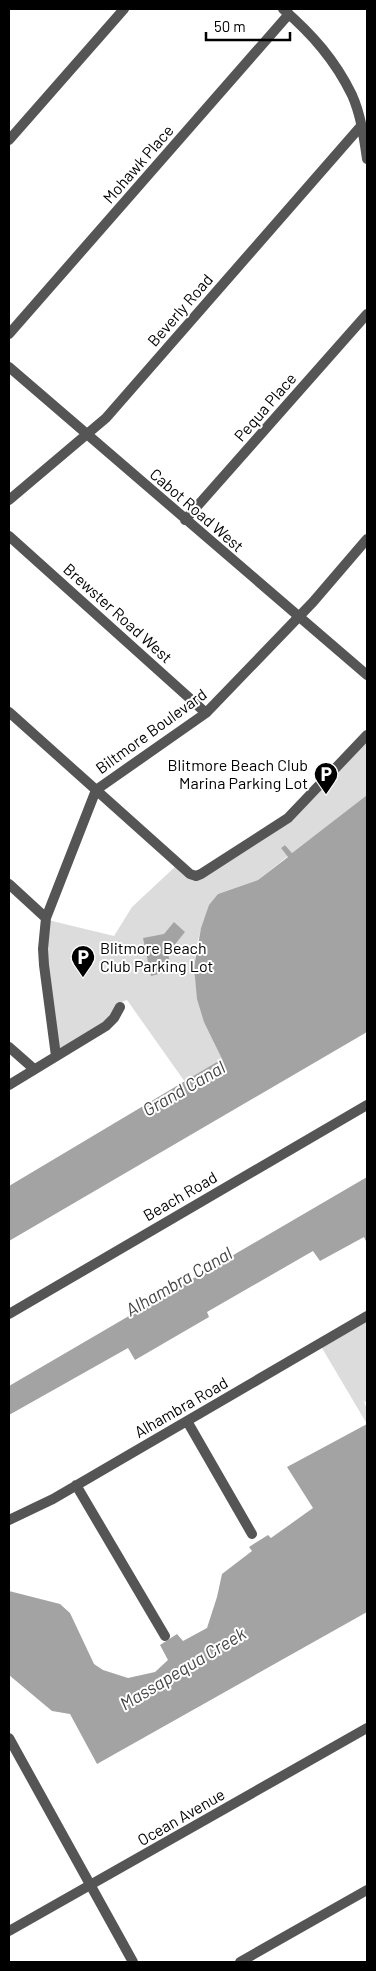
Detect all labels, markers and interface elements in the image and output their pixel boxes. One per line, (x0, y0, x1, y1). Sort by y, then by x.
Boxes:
scale bar (206, 10, 290, 42)
text: 50 m (214, 17, 246, 35)
street label: Mohawk Place (98, 121, 177, 207)
street label: Beverly Road (143, 270, 216, 350)
street label: Pequa Place (230, 369, 300, 445)
street label: Cabot Road West (147, 464, 248, 555)
street label: Brewster Road West (60, 559, 177, 666)
street label: Biltmore Boulevard (92, 684, 210, 777)
place label: Blitmore Beach Club Marina Parking Lot (168, 755, 308, 792)
parking icon: Blitmore Beach Club Marina Parking Lot (313, 761, 339, 795)
place label: Blitmore Beach Club Parking Lot (100, 938, 213, 975)
parking icon: Blitmore Beach Club Parking Lot (70, 944, 96, 978)
water label: Grand Canal (138, 1056, 229, 1121)
street label: Beach Road (139, 1167, 220, 1224)
water label: Alhambra Canal (121, 1242, 236, 1321)
street label: Alhambra Road (131, 1372, 231, 1441)
water label: Massapequa Creek (115, 1622, 250, 1714)
street label: Ocean Avenue (134, 1784, 228, 1849)

